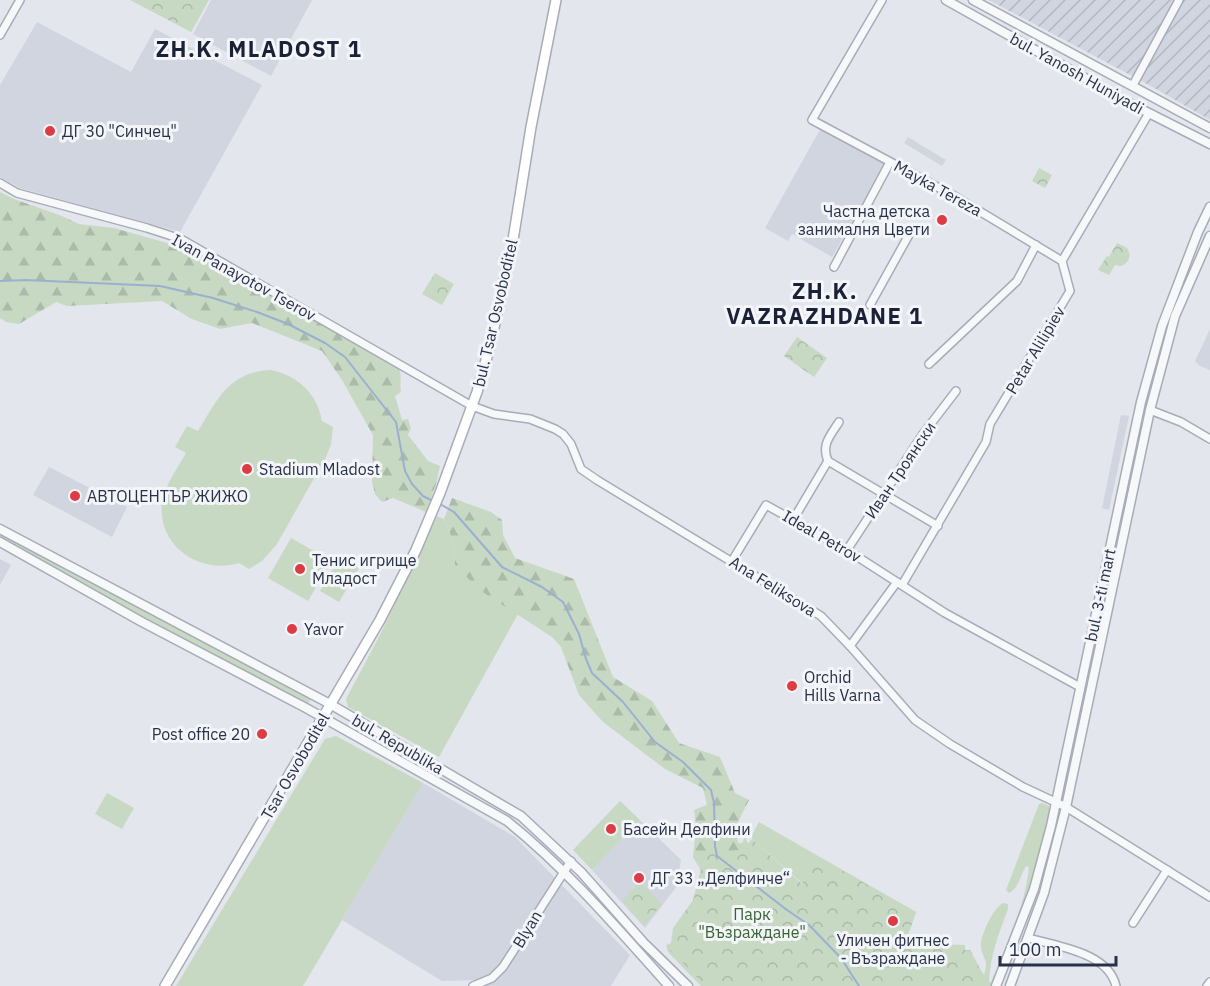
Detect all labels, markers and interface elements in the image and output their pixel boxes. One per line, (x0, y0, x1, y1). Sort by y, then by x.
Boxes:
street label: bul. Yanosh Huniyadi (1007, 28, 1147, 118)
district label: ZH.K. MLADOST 1 (156, 34, 362, 63)
place label: ДГ 30 "Синчец" (62, 121, 177, 141)
marker: ДГ 30 "Синчец" (43, 124, 57, 138)
street label: Mayka Tereza (891, 156, 986, 221)
place label: Частна детска занималня Цвети (798, 201, 930, 239)
marker: Частна детска занималня Цвети (935, 213, 949, 227)
street label: Ivan Panayotov Tserov (169, 229, 319, 325)
street label: bul. Tsar Osvoboditel (468, 237, 522, 389)
district label: ZH.K. VAZRAZHDANE 1 (726, 276, 924, 330)
street label: Petar Alilipiev (1001, 302, 1069, 397)
street label: Иван Троянски (860, 418, 940, 522)
place label: Stadium Mladost (259, 459, 380, 479)
marker: Stadium Mladost (240, 462, 254, 476)
place label: АВТОЦЕНТЪР ЖИЖО (87, 486, 248, 506)
marker: АВТОЦЕНТЪР ЖИЖО (68, 489, 82, 503)
street label: Ideal Petrov (779, 506, 865, 567)
street label: bul. 3-ti mart (1080, 547, 1120, 643)
place label: Тенис игрище Младост (312, 550, 417, 588)
street label: Ana Feliksova (726, 551, 820, 621)
marker: Тенис игрище Младост (293, 562, 307, 576)
place label: Yavor (304, 619, 344, 639)
marker: Yavor (285, 622, 299, 636)
place label: Orchid Hills Varna (804, 667, 881, 705)
marker: Orchid Hills Varna (785, 679, 799, 693)
street label: Tsar Osvoboditel (256, 709, 334, 823)
street label: bul. Republika (349, 710, 448, 779)
place label: Post office 20 (152, 724, 250, 744)
marker: Post office 20 (255, 727, 269, 741)
place label: Басейн Делфини (623, 819, 751, 839)
marker: Басейн Делфини (604, 822, 618, 836)
place label: ДГ 33 „Делфинче“ (651, 868, 790, 888)
marker: ДГ 33 „Делфинче“ (632, 871, 646, 885)
park label: Парк "Възраждане" (698, 904, 806, 942)
street label: Blyan (508, 907, 546, 951)
marker: Уличен фитнес - Възраждане (886, 914, 900, 928)
scale bar (1000, 929, 1116, 967)
place label: Уличен фитнес - Възраждане (837, 930, 949, 968)
text: 100 m (1009, 938, 1061, 961)

